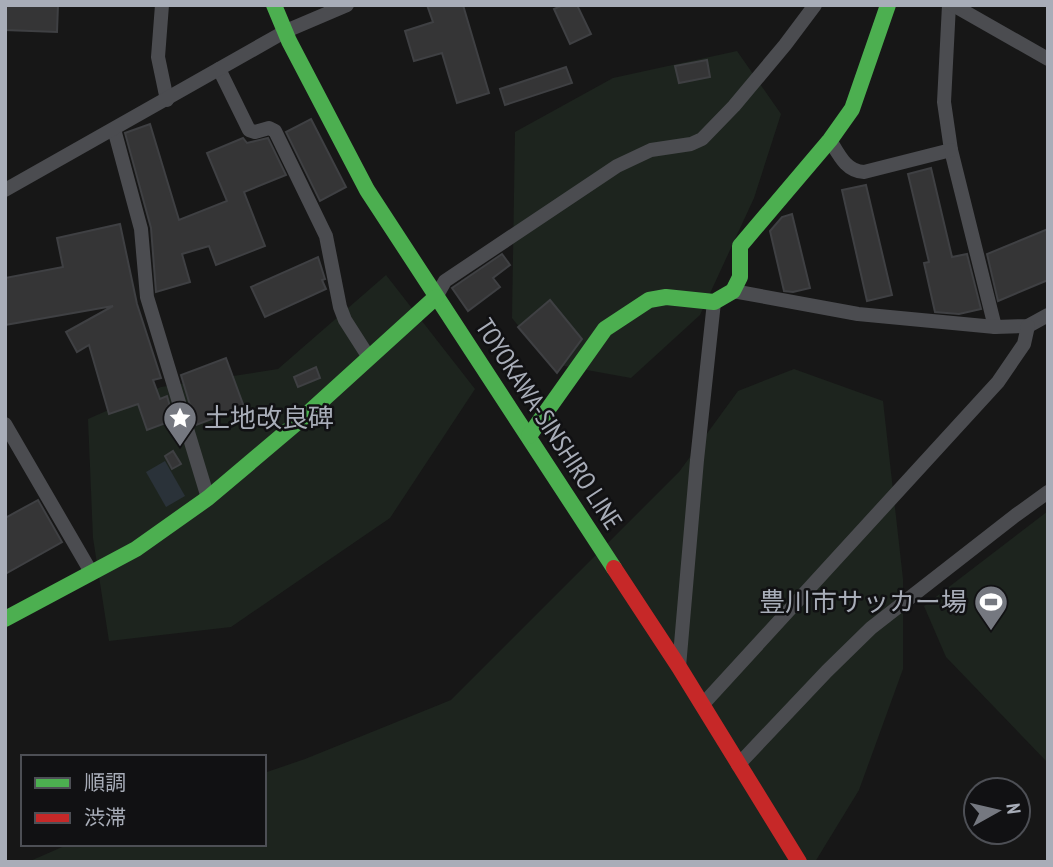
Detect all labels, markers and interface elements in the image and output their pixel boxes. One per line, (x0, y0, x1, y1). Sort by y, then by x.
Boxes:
street label: TOYOKAWA-SINSHIRO LINE (469, 312, 630, 535)
place icon: 土地改良碑 (161, 399, 199, 448)
place label: 土地改良碑 (204, 401, 334, 434)
sports icon: 豊川市サッカー場 (972, 583, 1010, 632)
place label: 豊川市サッカー場 (759, 585, 967, 618)
legend (21, 755, 266, 846)
text: 順調 (84, 769, 126, 796)
north arrow (962, 776, 1032, 846)
text: N (1001, 802, 1026, 815)
text: 渋滞 (84, 804, 126, 831)

